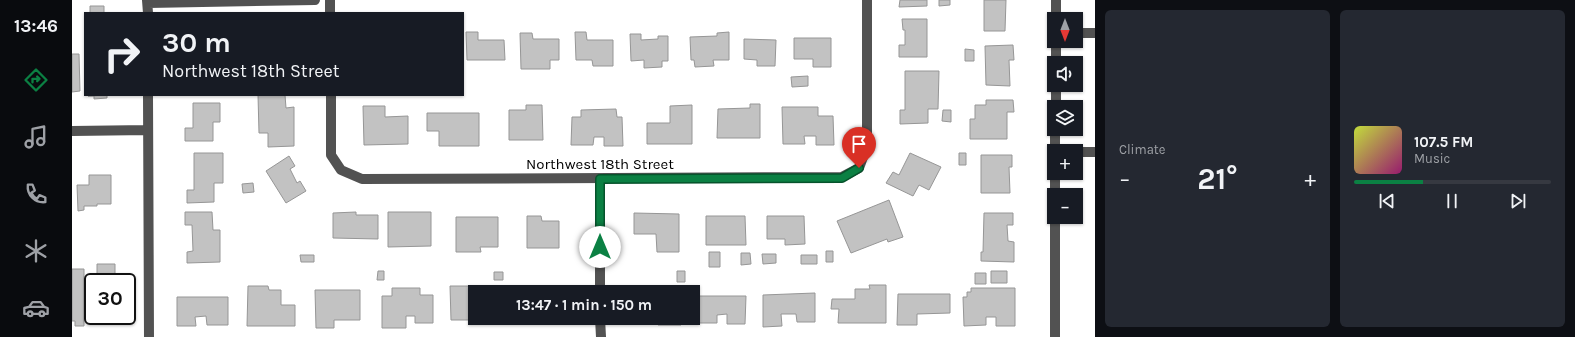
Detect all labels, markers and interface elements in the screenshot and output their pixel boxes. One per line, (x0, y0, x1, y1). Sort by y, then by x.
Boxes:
north arrow (1047, 12, 1083, 48)
map controls (1047, 12, 1083, 224)
text: 13:46 (14, 15, 58, 37)
text: 30 m (162, 26, 231, 59)
icon: right (96, 28, 148, 80)
button: sound (1047, 56, 1083, 92)
text: Northwest 18th Street (162, 60, 339, 82)
icon: directions (22, 66, 50, 94)
button: layers (1047, 100, 1083, 136)
icon: music (22, 123, 50, 151)
pin (842, 127, 876, 168)
icon: arrive (848, 133, 870, 155)
text: 107.5 FM (1414, 133, 1473, 151)
text: Climate (1119, 142, 1165, 157)
button: + (1047, 144, 1083, 180)
text: Music (1414, 151, 1450, 166)
street label: Northwest 18th Street (526, 155, 674, 173)
text: 21° (1197, 161, 1238, 197)
text: − (1119, 166, 1131, 192)
text: + (1304, 166, 1316, 192)
icon: phone (22, 180, 50, 208)
button: − (1047, 188, 1083, 224)
icon: previous (1376, 190, 1398, 212)
icon: pause (1441, 190, 1463, 212)
icon: next (1507, 190, 1529, 212)
position arrow (579, 226, 621, 268)
icon: climate (22, 237, 50, 265)
speed limit sign: 30 (84, 273, 136, 325)
icon: car (22, 294, 50, 322)
text: 13:47 · 1 min · 150 m (516, 296, 652, 314)

